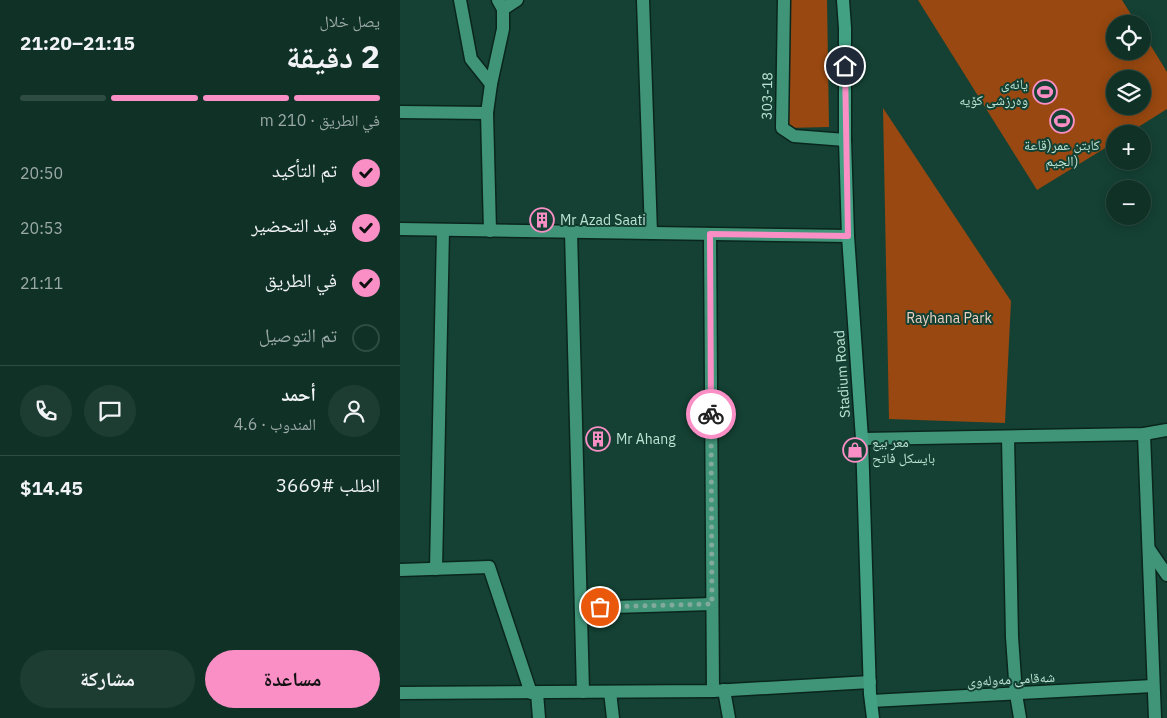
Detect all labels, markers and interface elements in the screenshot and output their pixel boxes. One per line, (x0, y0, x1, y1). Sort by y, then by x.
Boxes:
text: يصل خلال (319, 11, 380, 31)
map controls (1106, 15, 1151, 225)
button: locate (1106, 15, 1151, 60)
text: 21:15–21:20 (20, 31, 135, 55)
text: 2 دقيقة (286, 35, 380, 77)
pin (824, 45, 866, 87)
icon: home (831, 52, 859, 80)
button: layers (1106, 70, 1151, 115)
street label: 303-18 (758, 72, 776, 120)
place label: یانه‌ی وه‌رزشی كۆیه‌ (959, 75, 1028, 109)
sports icon: یانه‌ی وه‌رزشی كۆیه‌ (1032, 79, 1058, 105)
sports icon: كابتن عمر(قاعة الجيم) (1049, 108, 1075, 134)
text: في الطريق · 210 m (260, 110, 380, 130)
button: + (1106, 125, 1151, 170)
place label: كابتن عمر(قاعة الجيم) (1024, 136, 1100, 171)
text: تم التأكيد (272, 158, 337, 182)
icon: check (352, 159, 380, 187)
text: 20:50 (20, 163, 63, 183)
button: − (1106, 180, 1151, 225)
building icon: Mr Azad Saati (529, 207, 555, 233)
place label: Mr Azad Saati (560, 211, 646, 229)
text: قيد التحضير (251, 213, 337, 237)
icon: check (352, 214, 380, 242)
text: 20:53 (20, 218, 63, 238)
text: في الطريق (265, 268, 337, 292)
icon: check (352, 269, 380, 297)
text: 21:11 (20, 273, 63, 293)
park label: Rayhana Park (906, 309, 992, 327)
text: تم التوصيل (259, 323, 337, 347)
street label: Stadium Road (830, 330, 854, 418)
text: أحمد (281, 382, 316, 406)
button: phone (20, 385, 72, 437)
button: chat (84, 385, 136, 437)
button: person (328, 385, 380, 437)
courier (686, 389, 736, 439)
icon: bike (697, 400, 725, 428)
text: المندوب · 4.6 (234, 414, 316, 434)
building icon: Mr Ahang (585, 426, 611, 452)
place label: Mr Ahang (616, 430, 676, 448)
place label: معر بيع بايسكل فاتح (872, 433, 935, 468)
shop icon: معر بيع بايسكل فاتح (842, 437, 868, 463)
text: الطلب #3669 (276, 473, 380, 497)
text: $14.45 (20, 476, 83, 500)
pin (579, 586, 621, 628)
icon: bag (586, 593, 614, 621)
button: مشاركة (20, 650, 195, 708)
button: مساعدة (205, 650, 380, 708)
street label: شه‌قامی مه‌وله‌وی (967, 668, 1055, 690)

